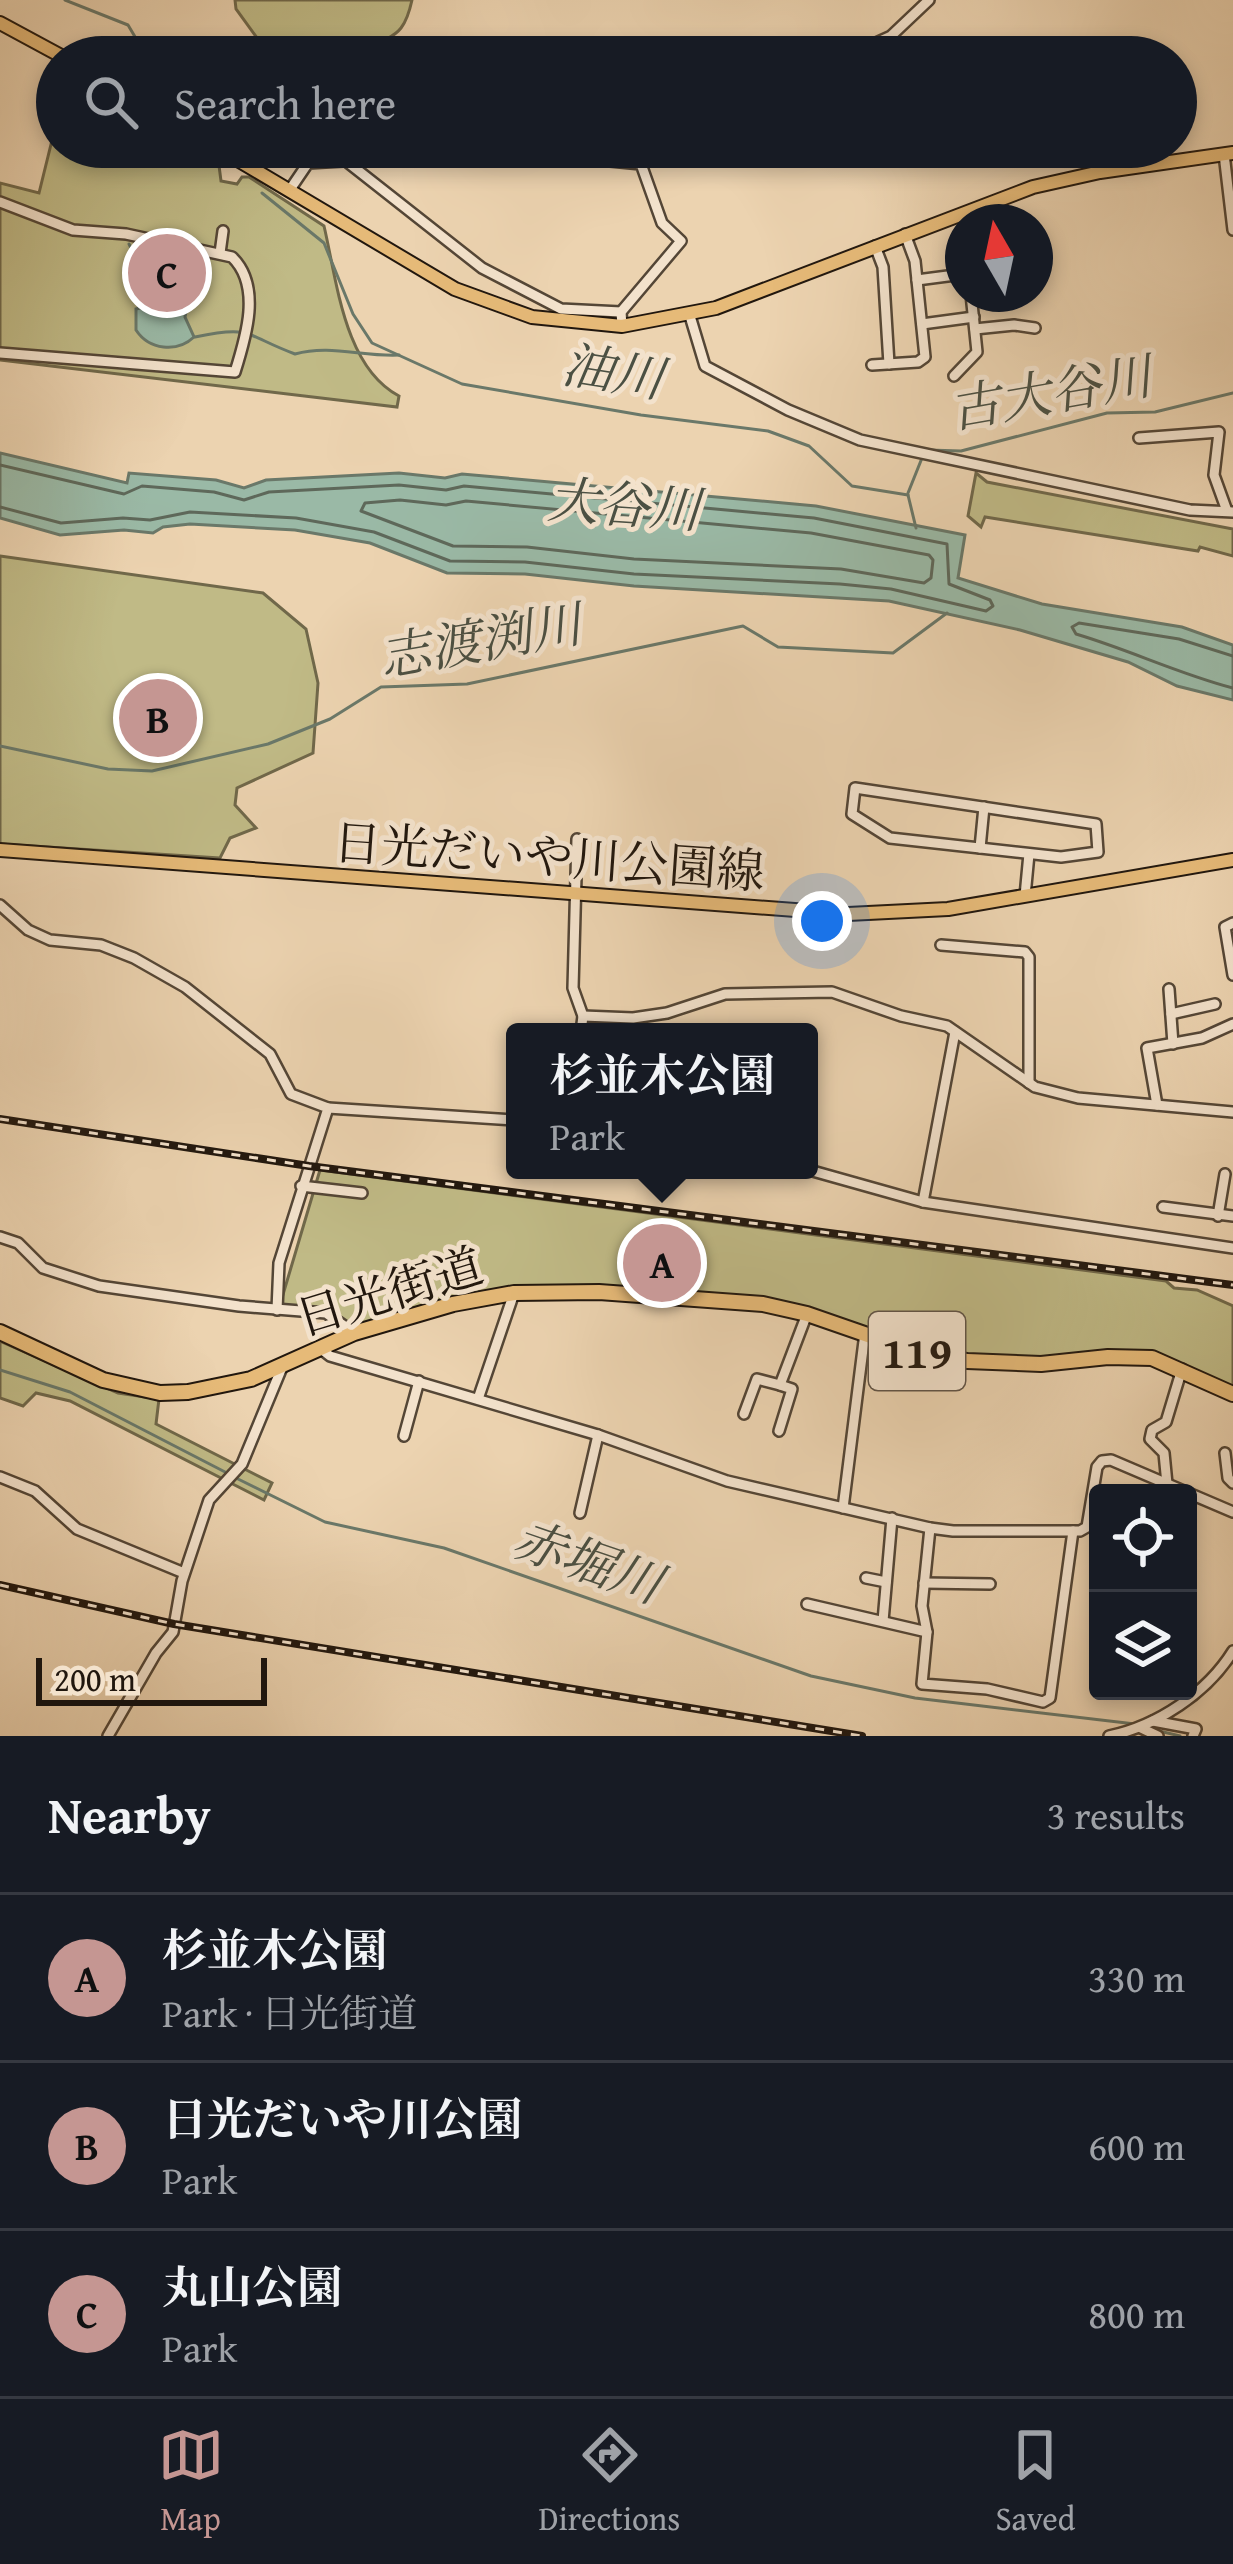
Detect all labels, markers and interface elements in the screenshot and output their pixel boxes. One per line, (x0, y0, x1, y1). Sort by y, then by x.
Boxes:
search box (36, 36, 1197, 168)
icon: search (78, 69, 144, 135)
text: Search here (174, 70, 396, 135)
north arrow (945, 204, 1053, 312)
pin: C (128, 228, 206, 318)
water label: 油川 (557, 326, 674, 417)
water label: 古大谷川 (943, 336, 1162, 447)
water label: 大谷川 (545, 461, 708, 547)
water label: 志渡渕川 (373, 584, 592, 695)
pin: B (119, 673, 197, 763)
street label: 日光だいや川公園線 (331, 806, 767, 906)
your location (792, 891, 852, 951)
popup (506, 1023, 818, 1179)
text: 杉並木公園 (549, 1042, 775, 1107)
text: Park (549, 1107, 625, 1164)
pin: A (623, 1218, 701, 1308)
street label: 日光街道 (287, 1229, 491, 1353)
road number: 119 (869, 1312, 965, 1390)
map controls (1089, 1484, 1197, 1700)
button: locate (1089, 1484, 1197, 1592)
water label: 赤堀川 (503, 1501, 677, 1623)
button: layers (1089, 1592, 1197, 1700)
scale bar (36, 1652, 267, 1705)
text: 200 m (54, 1655, 136, 1703)
text: Nearby (48, 1777, 211, 1852)
text: 3 results (1047, 1786, 1185, 1843)
text: 杉並木公園 (162, 1917, 387, 1982)
text: A (75, 1949, 99, 2006)
text: 330 m (1088, 1949, 1185, 2006)
text: Park · 日光街道 (162, 1984, 417, 2041)
text: 日光だいや川公園 (162, 2086, 522, 2151)
text: B (75, 2117, 99, 2174)
text: 600 m (1088, 2117, 1185, 2174)
text: Park (162, 2151, 237, 2208)
text: 丸山公園 (162, 2254, 342, 2319)
text: C (76, 2285, 98, 2342)
text: 800 m (1088, 2285, 1185, 2342)
text: Park (162, 2319, 237, 2376)
tab: Map (158, 2422, 224, 2542)
tab: Directions (539, 2422, 680, 2542)
tab: Saved (996, 2422, 1075, 2542)

